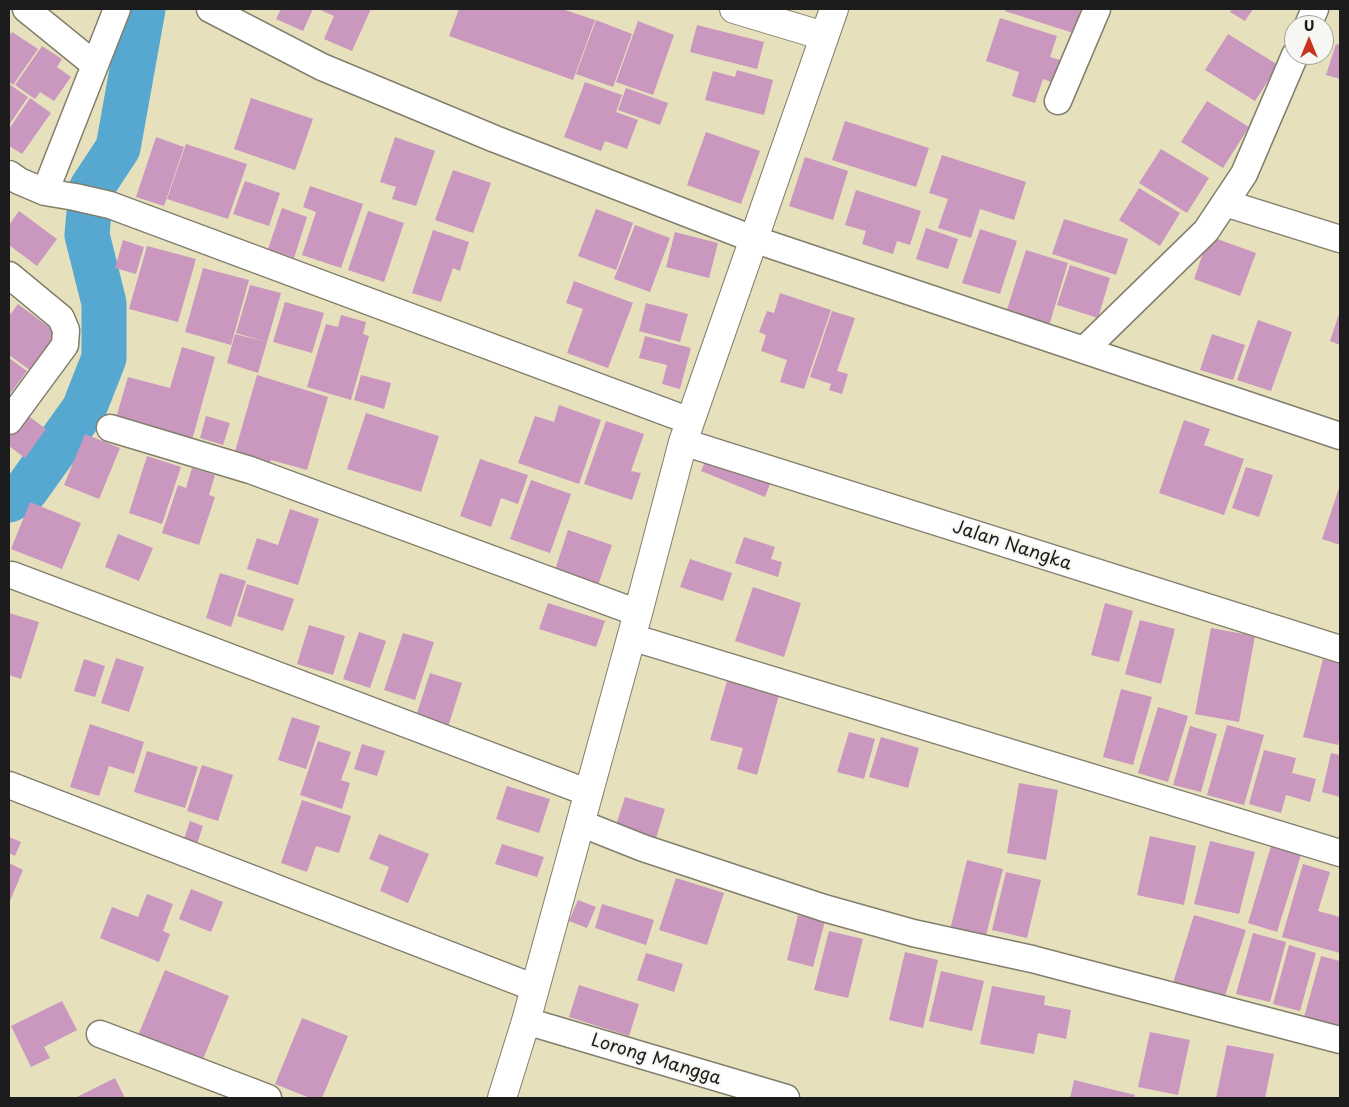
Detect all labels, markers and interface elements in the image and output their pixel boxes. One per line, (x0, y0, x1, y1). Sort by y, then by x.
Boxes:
north arrow (1284, 15, 1334, 65)
text: U (1304, 15, 1314, 36)
street label: Jalan Nangka (950, 517, 1074, 575)
street label: Lorong Mangga (588, 1030, 724, 1090)

